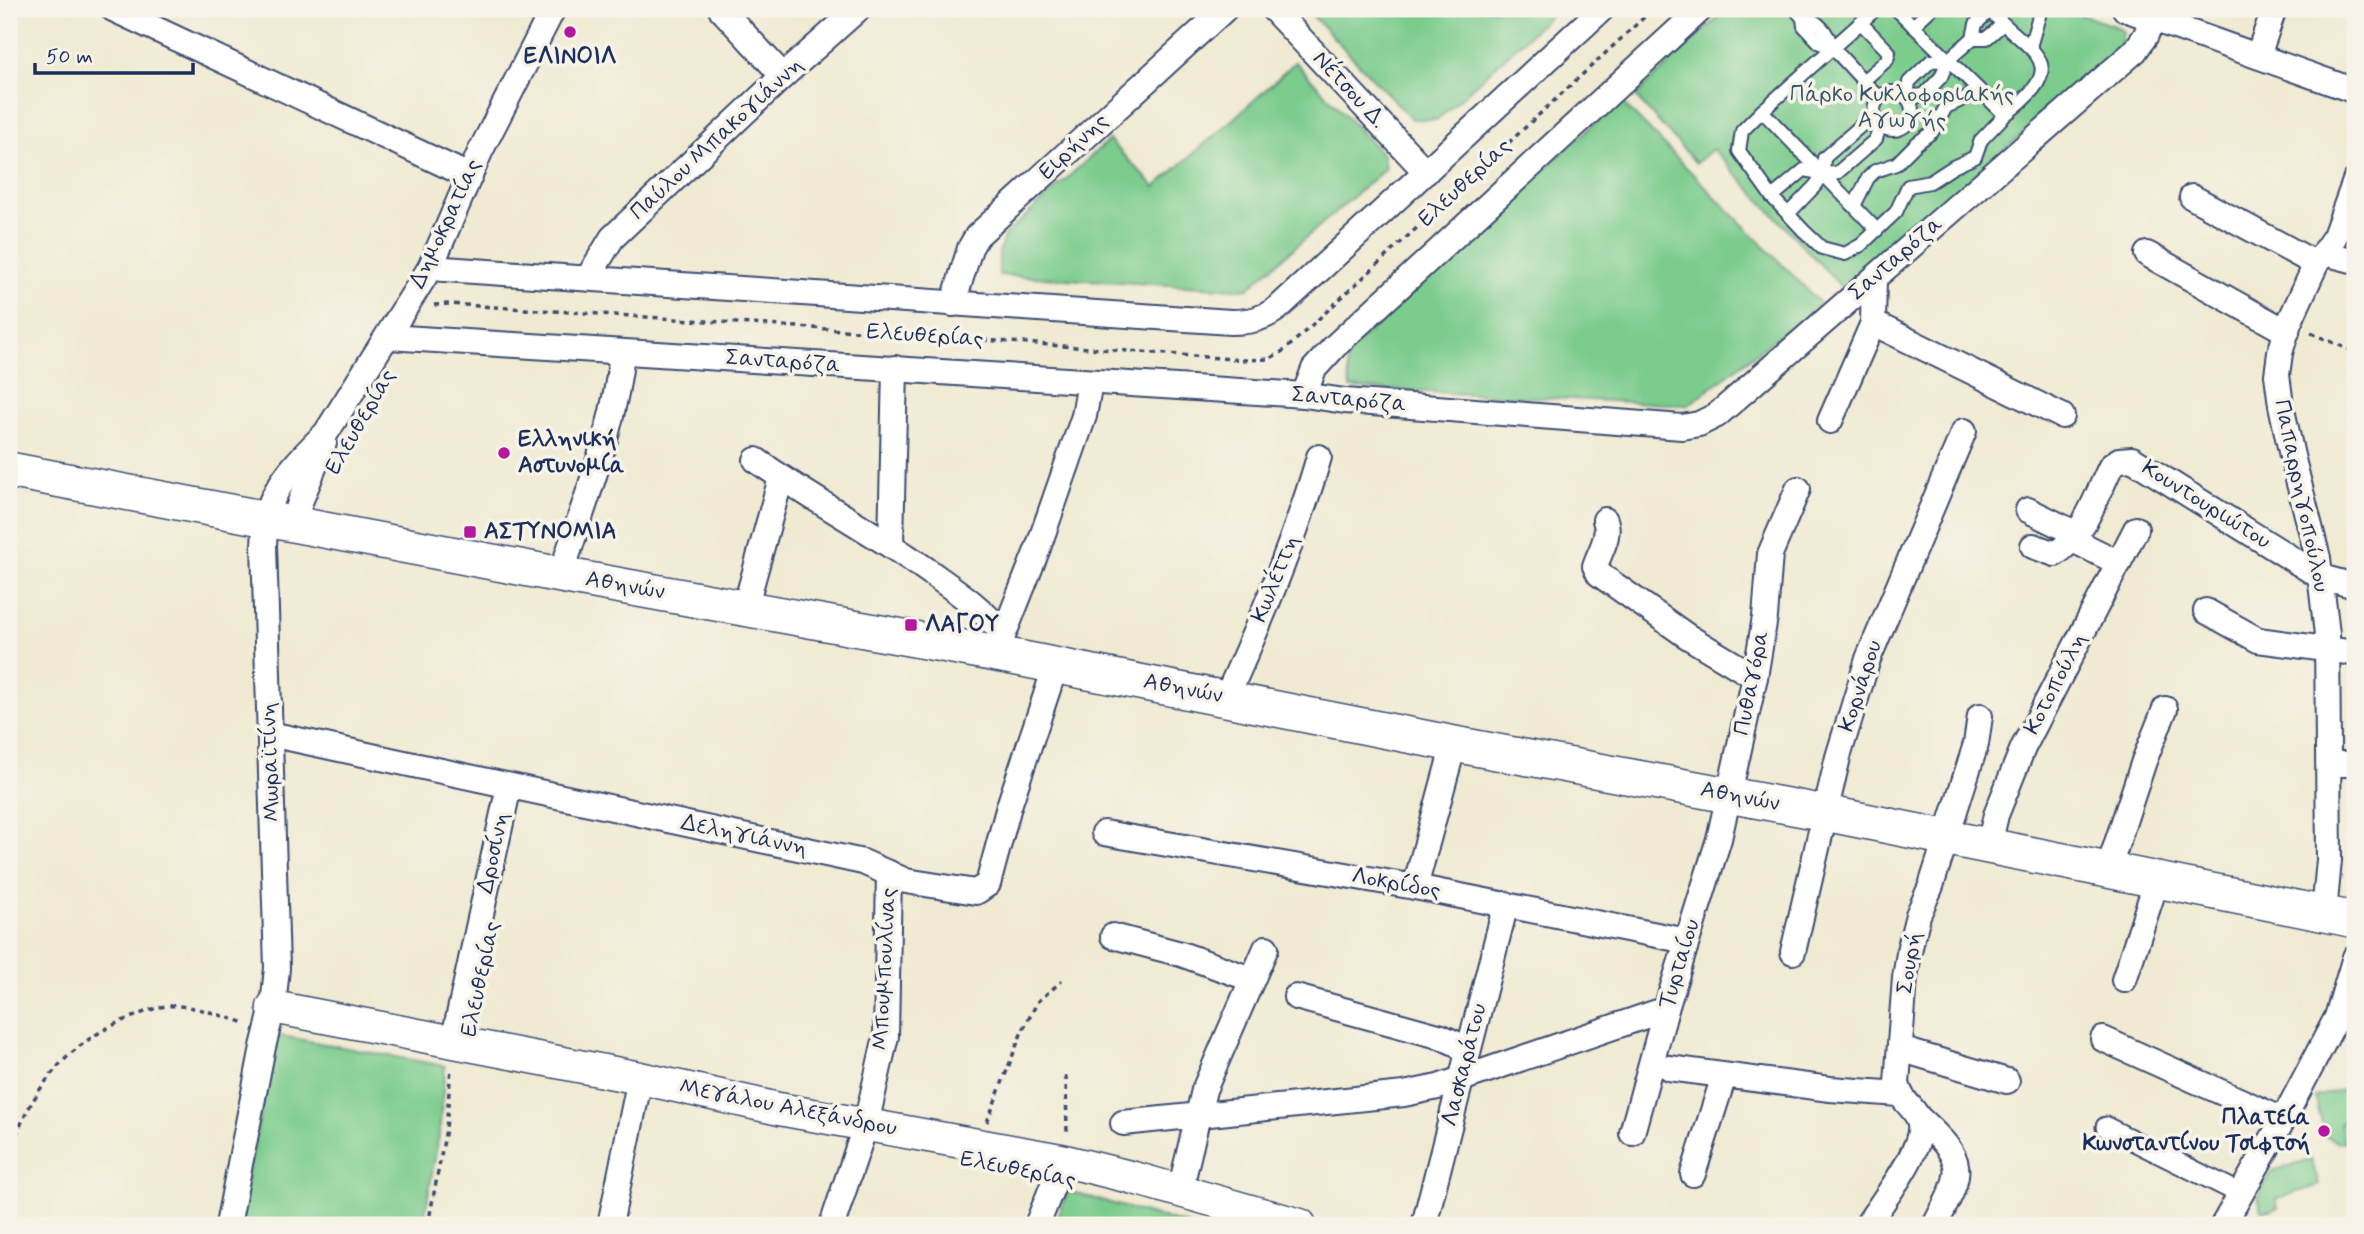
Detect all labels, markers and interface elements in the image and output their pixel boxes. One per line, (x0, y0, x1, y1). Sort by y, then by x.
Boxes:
marker: ΕΛΙΝΟΙΛ (562, 24, 578, 40)
scale bar (35, 32, 192, 76)
place label: ΕΛΙΝΟΙΛ (524, 42, 617, 72)
text: 50 m (46, 43, 93, 71)
street label: Νέτσου Δ. (1305, 43, 1394, 135)
street label: Παύλου Μπακογιάννη (624, 51, 810, 227)
park label: Πάρκο Κυκλοφοριακής Αγωγής (1790, 80, 2014, 136)
street label: Ειρήνης (1033, 107, 1115, 187)
street label: Ελευθερίας (1412, 132, 1518, 234)
street label: Δημοκρατίας (403, 154, 489, 294)
street label: Σανταρόζα (1843, 210, 1949, 308)
street label: Ελευθερίας (865, 317, 985, 355)
street label: Σανταρόζα (724, 343, 842, 381)
street label: Ελευθερίας (319, 364, 403, 480)
street label: Σανταρόζα (1290, 380, 1408, 420)
street label: Παπαρρηγοπούλου (2266, 397, 2336, 595)
place label: Ελληνική Αστυνομία (518, 425, 625, 481)
marker: Ελληνική Αστυνομία (496, 445, 512, 461)
street label: Κουντουριώτου (2136, 453, 2276, 557)
place label: ΑΣΤΥΝΟΜΙΑ (484, 517, 617, 547)
marker: ΑΣΤΥΝΟΜΙΑ (462, 524, 478, 540)
street label: Κωλέττη (1243, 530, 1307, 627)
street label: Αθηνών (583, 564, 667, 608)
place label: ΛΑΓΟΥ (925, 610, 999, 640)
marker: ΛΑΓΟΥ (903, 617, 919, 633)
street label: Πυθαγόρα (1727, 628, 1777, 738)
street label: Κοτοπούλη (2017, 628, 2095, 740)
street label: Κορνάρου (1832, 636, 1890, 736)
street label: Αθηνών (1141, 667, 1225, 711)
street label: Μωραϊτίνη (254, 702, 288, 822)
street label: Αθηνών (1698, 775, 1782, 819)
street label: Δεληγιάννη (678, 808, 810, 864)
street label: Δροσίνη (471, 810, 517, 896)
street label: Λοκρίδος (1349, 861, 1443, 907)
street label: Μπουμπουλίνας (866, 887, 904, 1051)
street label: Τυρταίου (1652, 915, 1708, 1013)
street label: Ελευθερίας (454, 918, 508, 1040)
street label: Σουρή (1890, 930, 1930, 996)
street label: Λασκαράτου (1435, 1000, 1495, 1130)
street label: Μεγάλου Αλεξάνδρου (677, 1072, 899, 1144)
place label: Πλατεία Κωνσταντίνου Τσιφτσή (2083, 1103, 2310, 1159)
marker: Πλατεία Κωνσταντίνου Τσιφτσή (2316, 1123, 2332, 1139)
street label: Ελευθερίας (958, 1144, 1078, 1196)

